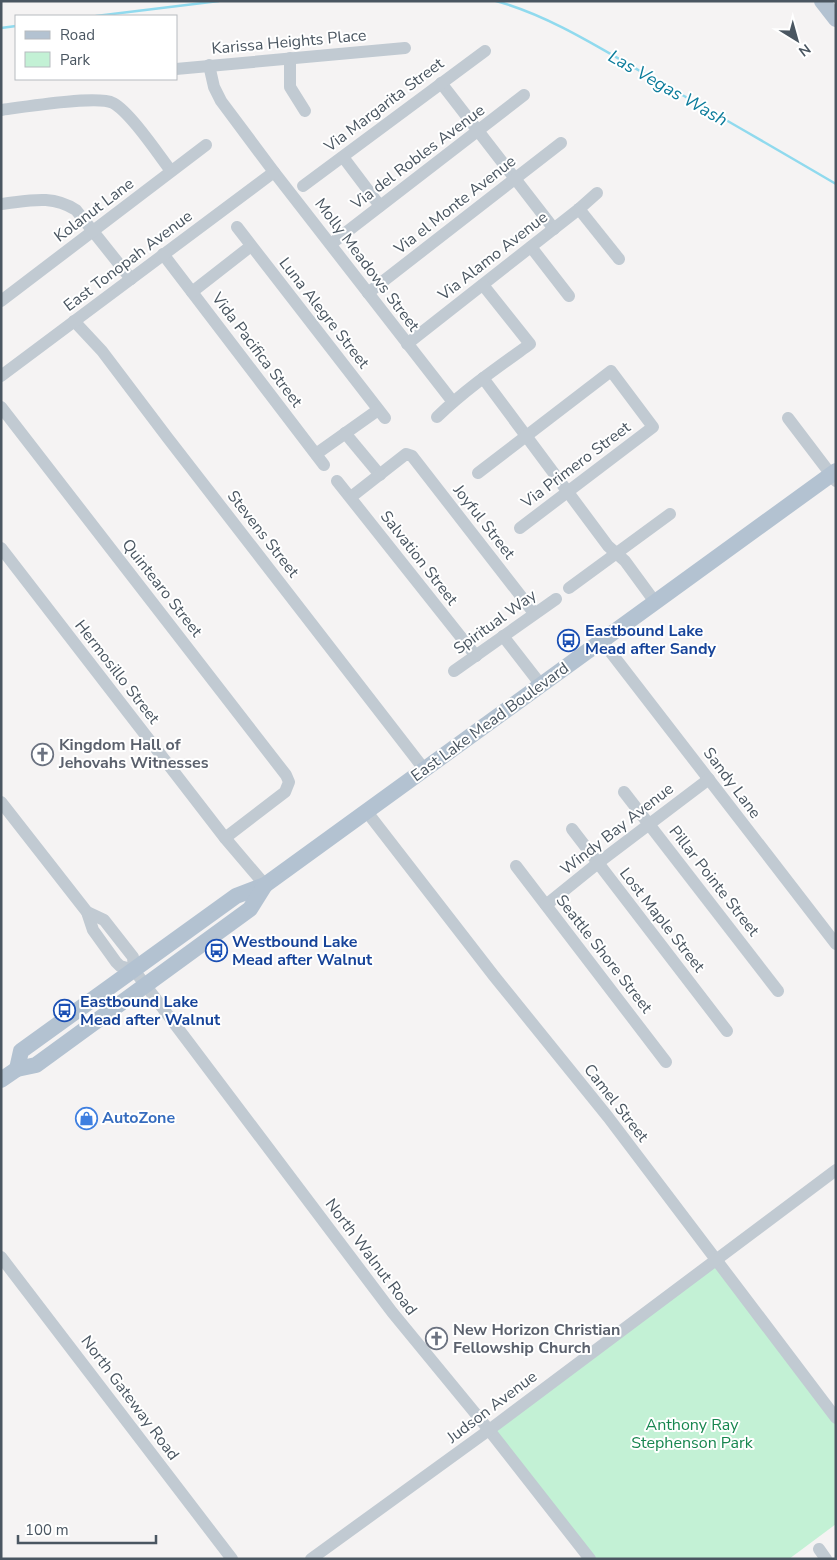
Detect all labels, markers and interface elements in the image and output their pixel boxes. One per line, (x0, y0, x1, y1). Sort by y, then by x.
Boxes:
legend (15, 15, 178, 80)
north arrow (772, 15, 822, 65)
street label: Karissa Heights Place (211, 24, 367, 60)
text: Road (60, 25, 95, 45)
text: N (795, 39, 814, 61)
water label: Las Vegas Wash (604, 44, 732, 132)
text: Park (60, 50, 90, 70)
street label: Via Margarita Street (319, 53, 449, 158)
street label: Via del Robles Avenue (346, 99, 489, 215)
street label: Via el Monte Avenue (389, 150, 520, 260)
street label: Kolanut Lane (50, 173, 138, 247)
street label: Molly Meadows Street (310, 194, 425, 337)
street label: East Tonopah Avenue (59, 205, 197, 317)
street label: Via Alamo Avenue (433, 206, 552, 306)
street label: Luna Alegre Street (274, 253, 375, 373)
street label: Vida Pacifica Street (206, 287, 308, 412)
street label: Via Primero Street (516, 416, 635, 514)
street label: Joyful Street (447, 479, 520, 564)
street label: Stevens Street (222, 486, 304, 582)
street label: Salvation Street (375, 506, 463, 610)
street label: Quintearo Street (117, 534, 207, 642)
street label: Spiritual Way (449, 584, 542, 660)
street label: Hermosillo Street (69, 615, 165, 729)
place label: Eastbound Lake Mead after Sandy (585, 620, 716, 660)
bus stop icon: Eastbound Lake Mead after Sandy (557, 628, 581, 652)
street label: East Lake Mead Boulevard (407, 657, 573, 787)
place label: Kingdom Hall of Jehovahs Witnesses (58, 734, 209, 774)
church icon: Kingdom Hall of Jehovahs Witnesses (31, 742, 55, 766)
street label: Sandy Lane (698, 743, 766, 823)
street label: Windy Bay Avenue (556, 778, 678, 880)
street label: Pillar Pointe Street (664, 821, 764, 941)
street label: Lost Maple Street (614, 863, 710, 977)
street label: Seattle Shore Street (551, 890, 657, 1018)
place label: Westbound Lake Mead after Walnut (232, 931, 373, 971)
bus stop icon: Westbound Lake Mead after Walnut (204, 939, 228, 963)
place label: Eastbound Lake Mead after Walnut (80, 991, 221, 1031)
bus stop icon: Eastbound Lake Mead after Walnut (52, 999, 76, 1023)
street label: Camel Street (578, 1059, 654, 1147)
shop icon: AutoZone (74, 1106, 98, 1130)
place label: AutoZone (102, 1107, 175, 1129)
street label: North Walnut Road (320, 1194, 422, 1320)
place label: New Horizon Christian Fellowship Church (453, 1319, 620, 1359)
church icon: New Horizon Christian Fellowship Church (425, 1327, 449, 1351)
street label: North Gateway Road (76, 1331, 184, 1465)
street label: Judson Avenue (442, 1366, 542, 1449)
park label: Anthony Ray Stephenson Park (631, 1414, 754, 1454)
scale bar (18, 1512, 155, 1544)
text: 100 m (25, 1520, 69, 1540)

